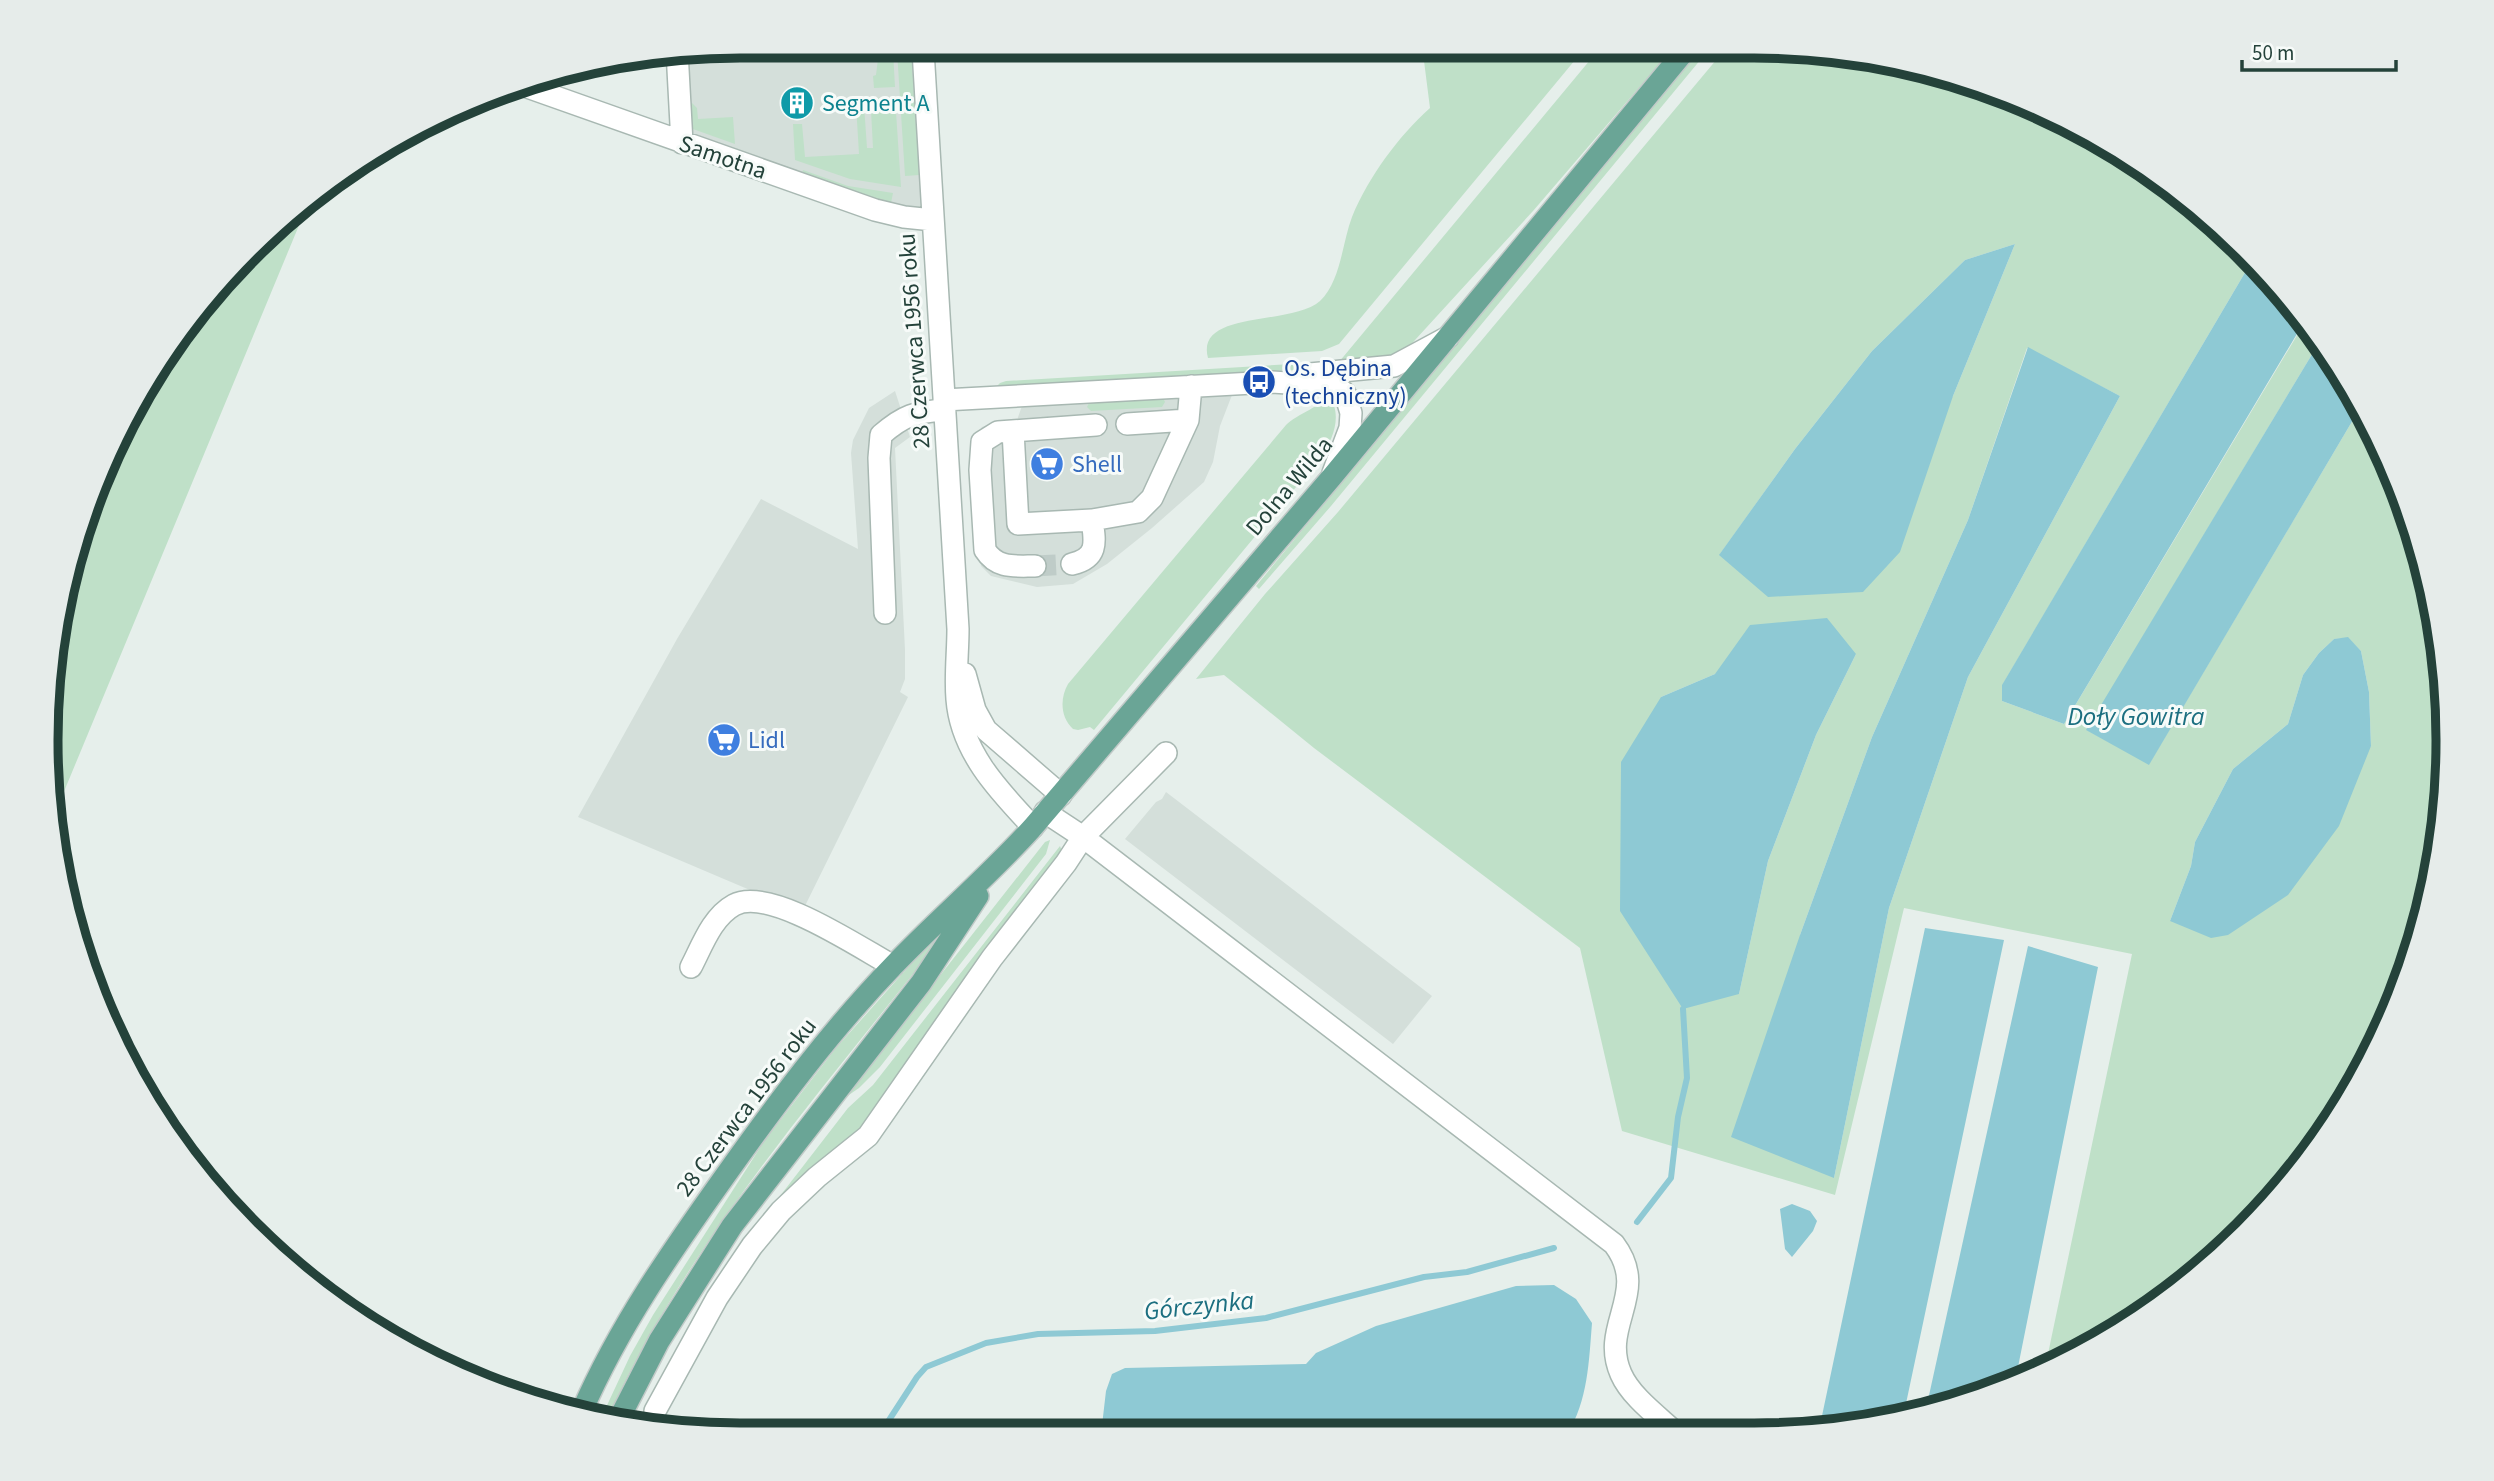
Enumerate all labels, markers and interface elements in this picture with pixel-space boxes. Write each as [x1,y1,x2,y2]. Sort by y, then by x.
scale bar [2242,28,2396,72]
text: 50 m [2252,38,2294,68]
building icon: Segment A [778,84,816,122]
place label: Segment A [822,86,929,121]
street label: Samotna [674,126,771,189]
street label: 28 Czerwca 1956 roku [890,232,939,450]
place label: Os. Dębina (techniczny) [1284,351,1407,414]
bus stop icon: Os. Dębina (techniczny) [1240,363,1278,401]
street label: Dolna Wilda [1237,429,1341,544]
supermarket icon: Shell [1028,445,1066,483]
place label: Shell [1072,447,1122,482]
water label: Doły Gowitra [2067,698,2205,735]
supermarket icon: Lidl [705,721,743,759]
place label: Lidl [748,723,785,758]
street label: 28 Czerwca 1956 roku [667,1011,825,1204]
water label: Górczynka [1142,1281,1256,1330]

